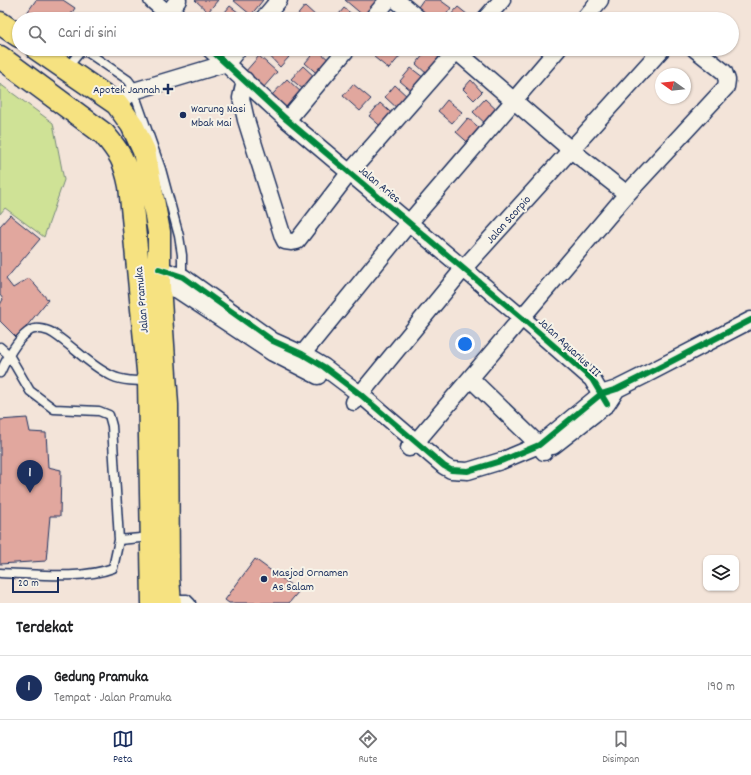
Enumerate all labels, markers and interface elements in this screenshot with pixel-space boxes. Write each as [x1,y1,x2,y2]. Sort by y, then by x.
search box [12,12,739,56]
icon: search [26,23,48,45]
text: Cari di sini [58,23,116,45]
north arrow [655,68,691,104]
place label: Apotek Jannah [93,82,160,99]
marker: Apotek Jannah [163,84,173,94]
place label: Warung Nasi Mbak Mai [191,101,246,132]
marker: Warung Nasi Mbak Mai [178,110,188,120]
street label: Jalan Aries [354,162,404,208]
street label: Jalan Scorpio [483,192,535,248]
street label: Jalan Pramuka [131,266,154,334]
street label: Jalan Aquarius III [534,315,604,382]
your location [455,334,475,354]
pin: 1 [17,460,43,493]
map controls [703,555,739,591]
button: layers [703,555,739,591]
place label: Masjod Ornamen As Salam [272,565,349,596]
marker: Masjod Ornamen As Salam [259,574,269,584]
scale bar [12,575,59,594]
text: 20 m [18,576,39,592]
text: Terdekat [16,617,73,641]
text: Gedung Pramuka [54,667,148,689]
text: 1 [28,678,30,697]
text: 190 m [707,678,735,697]
text: Tempat · Jalan Pramuka [54,689,171,708]
tab: Peta [112,728,134,768]
tab: Rute [357,728,379,768]
tab: Disimpan [602,728,639,768]

